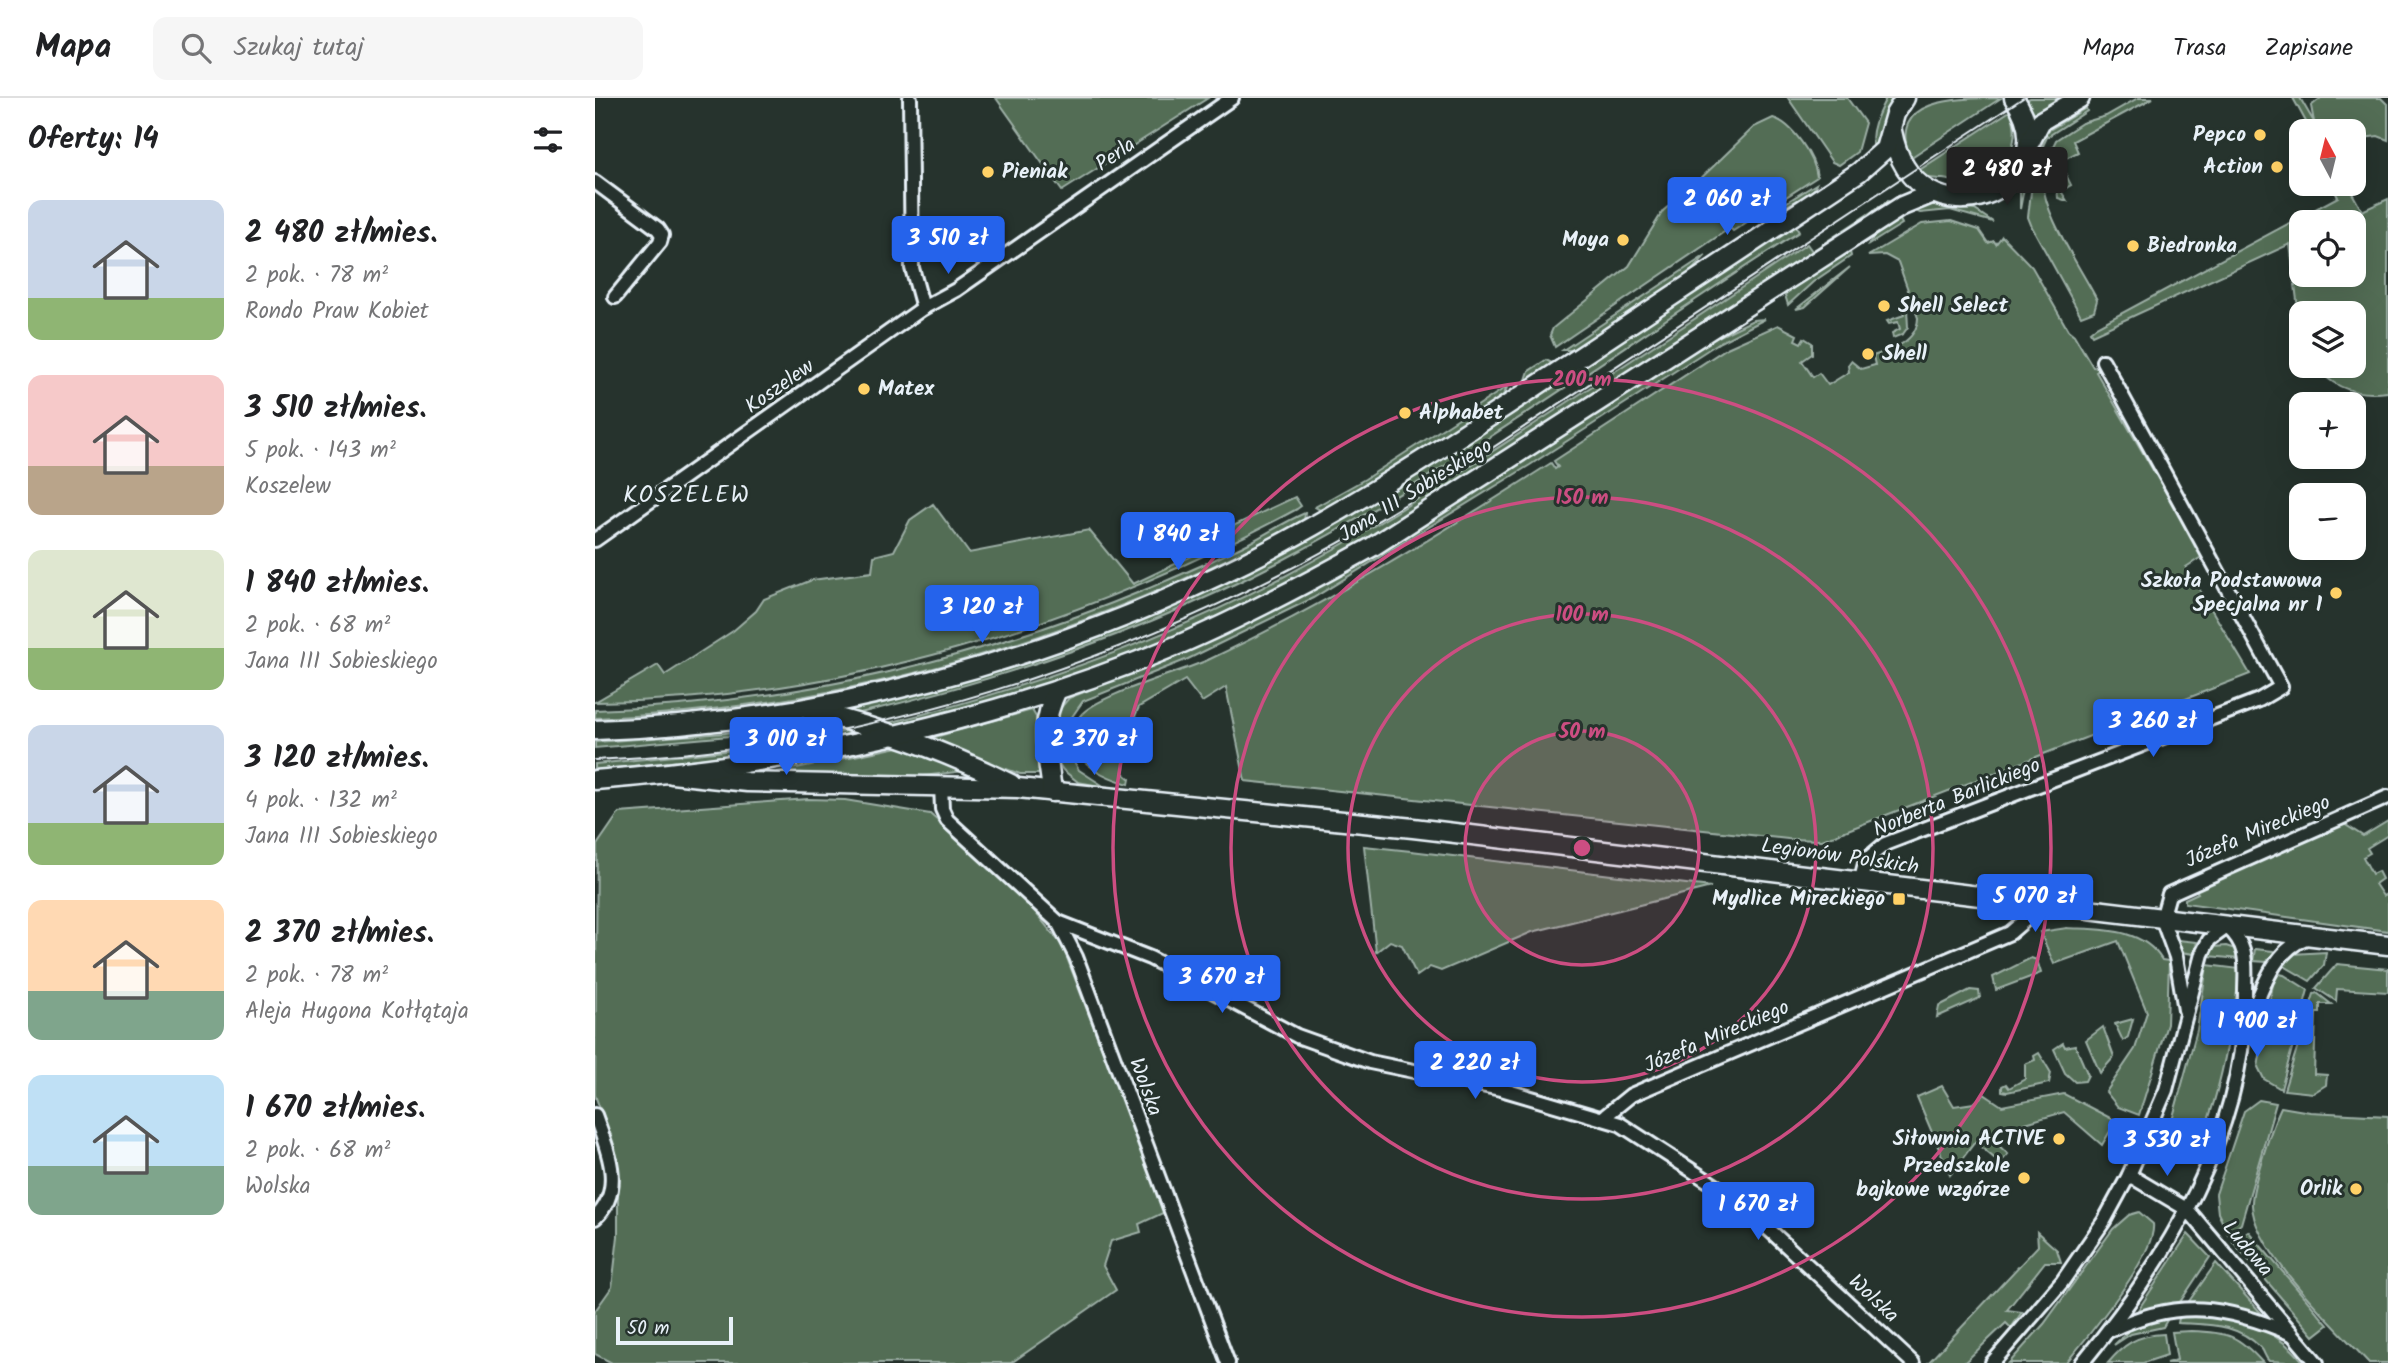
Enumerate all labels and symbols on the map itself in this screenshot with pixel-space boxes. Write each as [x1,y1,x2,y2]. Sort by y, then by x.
place label: Pepco [2193,119,2246,152]
north arrow [2289,119,2366,196]
marker: Pepco [2252,127,2268,143]
street label: Perla [1089,129,1143,181]
pin: 2 480 zł [1935,148,2079,207]
place label: Action [2203,151,2263,184]
place label: Pieniak [1002,156,1068,189]
marker: Action [2269,159,2285,175]
marker: Pieniak [980,164,996,180]
pin: 2 060 zł [1655,178,1799,237]
pin: 3 510 zł [876,216,1020,276]
place label: Moya [1562,224,1609,257]
place label: Biedronka [2147,230,2237,263]
marker: Moya [1615,232,1631,248]
marker: Biedronka [2125,238,2141,254]
place label: Shell Select [1898,290,2009,323]
marker: Shell Select [1876,298,1892,314]
place label: Shell [1882,338,1927,371]
marker: Shell [1860,346,1876,362]
street label: Koszelew [738,351,822,423]
text: 200 m [1552,364,1612,397]
place label: Matex [878,373,935,406]
marker: Matex [856,381,872,397]
place label: Alphabet [1419,397,1504,430]
marker: Alphabet [1397,405,1413,421]
street label: Jana III Sobieskiego [1333,430,1499,552]
district label: KOSZELEW [623,478,751,514]
text: 150 m [1555,482,1609,515]
pin: 1 840 zł [1106,512,1250,572]
place label: Szkoła Podstawowa Specjalna nr 1 [2141,565,2323,622]
marker: Szkoła Podstawowa Specjalna nr 1 [2328,585,2344,601]
pin: 3 120 zł [910,586,1054,645]
text: 100 m [1555,599,1609,632]
pin: 3 260 zł [2081,700,2225,759]
text: 50 m [1558,716,1605,749]
pin: 3 010 zł [714,718,858,777]
pin: 2 370 zł [1022,718,1166,777]
street label: Norberta Barlickiego [1868,749,2046,847]
street label: Józefa Mireckiego [2180,786,2336,878]
street label: Legionów Polskich [1759,830,1921,884]
centre of rings [1570,836,1594,860]
pin: 5 070 zł [1963,874,2107,934]
place label: Mydlice Mireckiego [1712,883,1885,916]
marker: Mydlice Mireckiego [1891,891,1907,907]
pin: 3 670 zł [1150,956,1294,1015]
street label: Józefa Mireckiego [1639,991,1795,1083]
pin: 1 900 zł [2185,1000,2329,1059]
pin: 2 220 zł [1403,1042,1547,1101]
street label: Wolska [1119,1053,1171,1121]
pin: 3 530 zł [2095,1118,2239,1178]
place label: Siłownia ACTIVE [1893,1123,2046,1156]
marker: Siłownia ACTIVE [2051,1131,2067,1147]
place label: Przedszkole bajkowe wzgórze [1856,1150,2010,1207]
marker: Przedszkole bajkowe wzgórze [2016,1170,2032,1186]
place label: Orlik [2300,1173,2343,1206]
marker: Orlik [2348,1181,2364,1197]
pin: 1 670 zł [1686,1182,1830,1242]
street label: Ludowa [2213,1213,2281,1285]
street label: Wolska [1840,1267,1906,1331]
scale bar [616,1314,733,1346]

